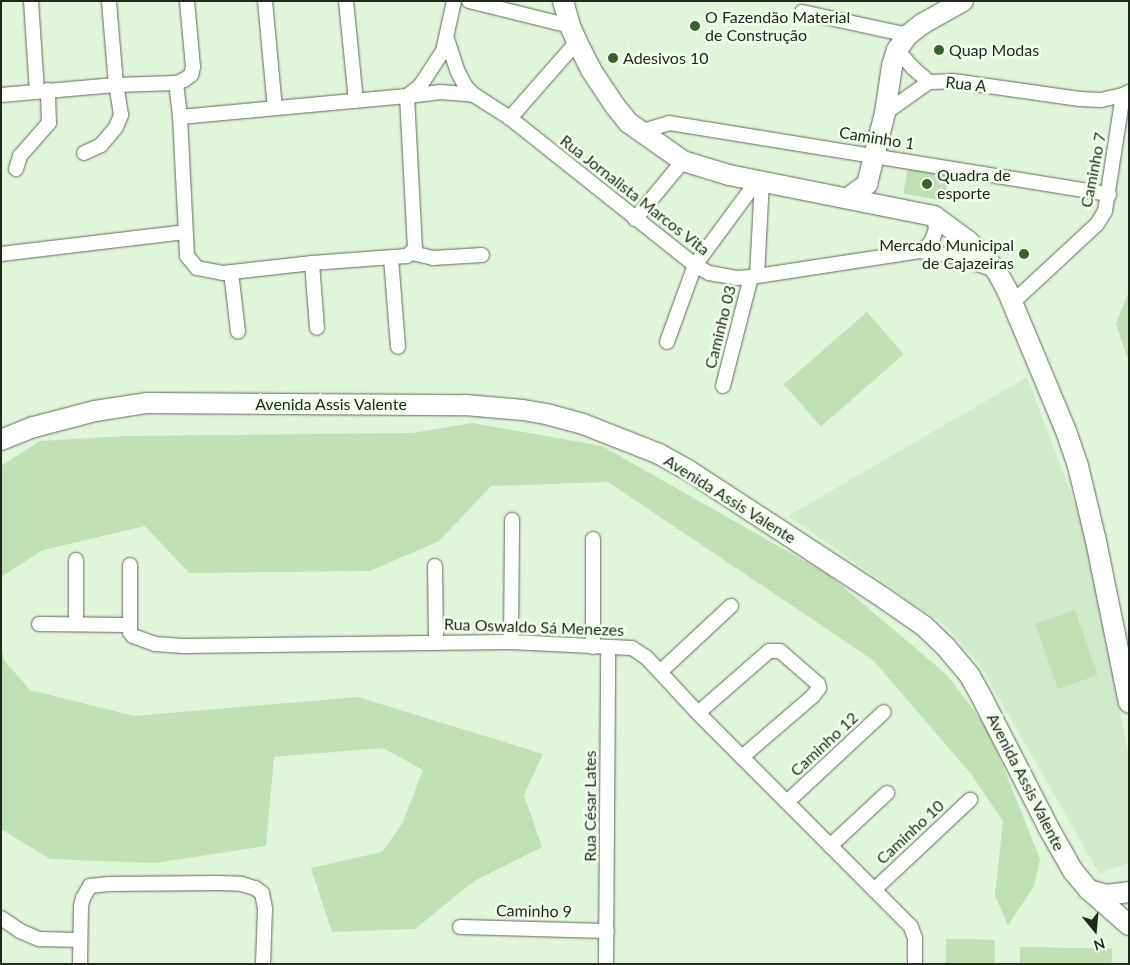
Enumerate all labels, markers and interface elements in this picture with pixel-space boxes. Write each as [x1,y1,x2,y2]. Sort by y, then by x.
place label: O Fazendão Material de Construção [705,7,850,45]
marker: O Fazendão Material de Construção [689,20,701,32]
place label: Quap Modas [949,40,1039,60]
marker: Quap Modas [933,44,945,56]
place label: Adesivos 10 [623,48,709,68]
marker: Adesivos 10 [607,52,619,64]
street label: Rua A [944,72,988,96]
street label: Caminho 1 [838,123,916,153]
street label: Rua Jornalista Marcos Vita [556,130,714,260]
street label: Caminho 7 [1076,131,1110,209]
place label: Quadra de esporte [937,165,1011,203]
marker: Quadra de esporte [921,178,933,190]
place label: Mercado Municipal de Cajazeiras [879,235,1014,273]
marker: Mercado Municipal de Cajazeiras [1018,248,1030,260]
street label: Caminho 03 [700,283,740,371]
street label: Avenida Assis Valente [255,394,407,414]
street label: Avenida Assis Valente [660,450,800,548]
street label: Rua Oswaldo Sá Menezes [444,614,624,640]
street label: Caminho 12 [786,708,862,780]
street label: Avenida Assis Valente [983,710,1069,854]
street label: Rua César Lates [580,750,600,862]
street label: Caminho 10 [872,796,948,868]
street label: Caminho 9 [496,901,572,921]
north arrow [1070,905,1120,955]
text: N [1092,935,1107,955]

